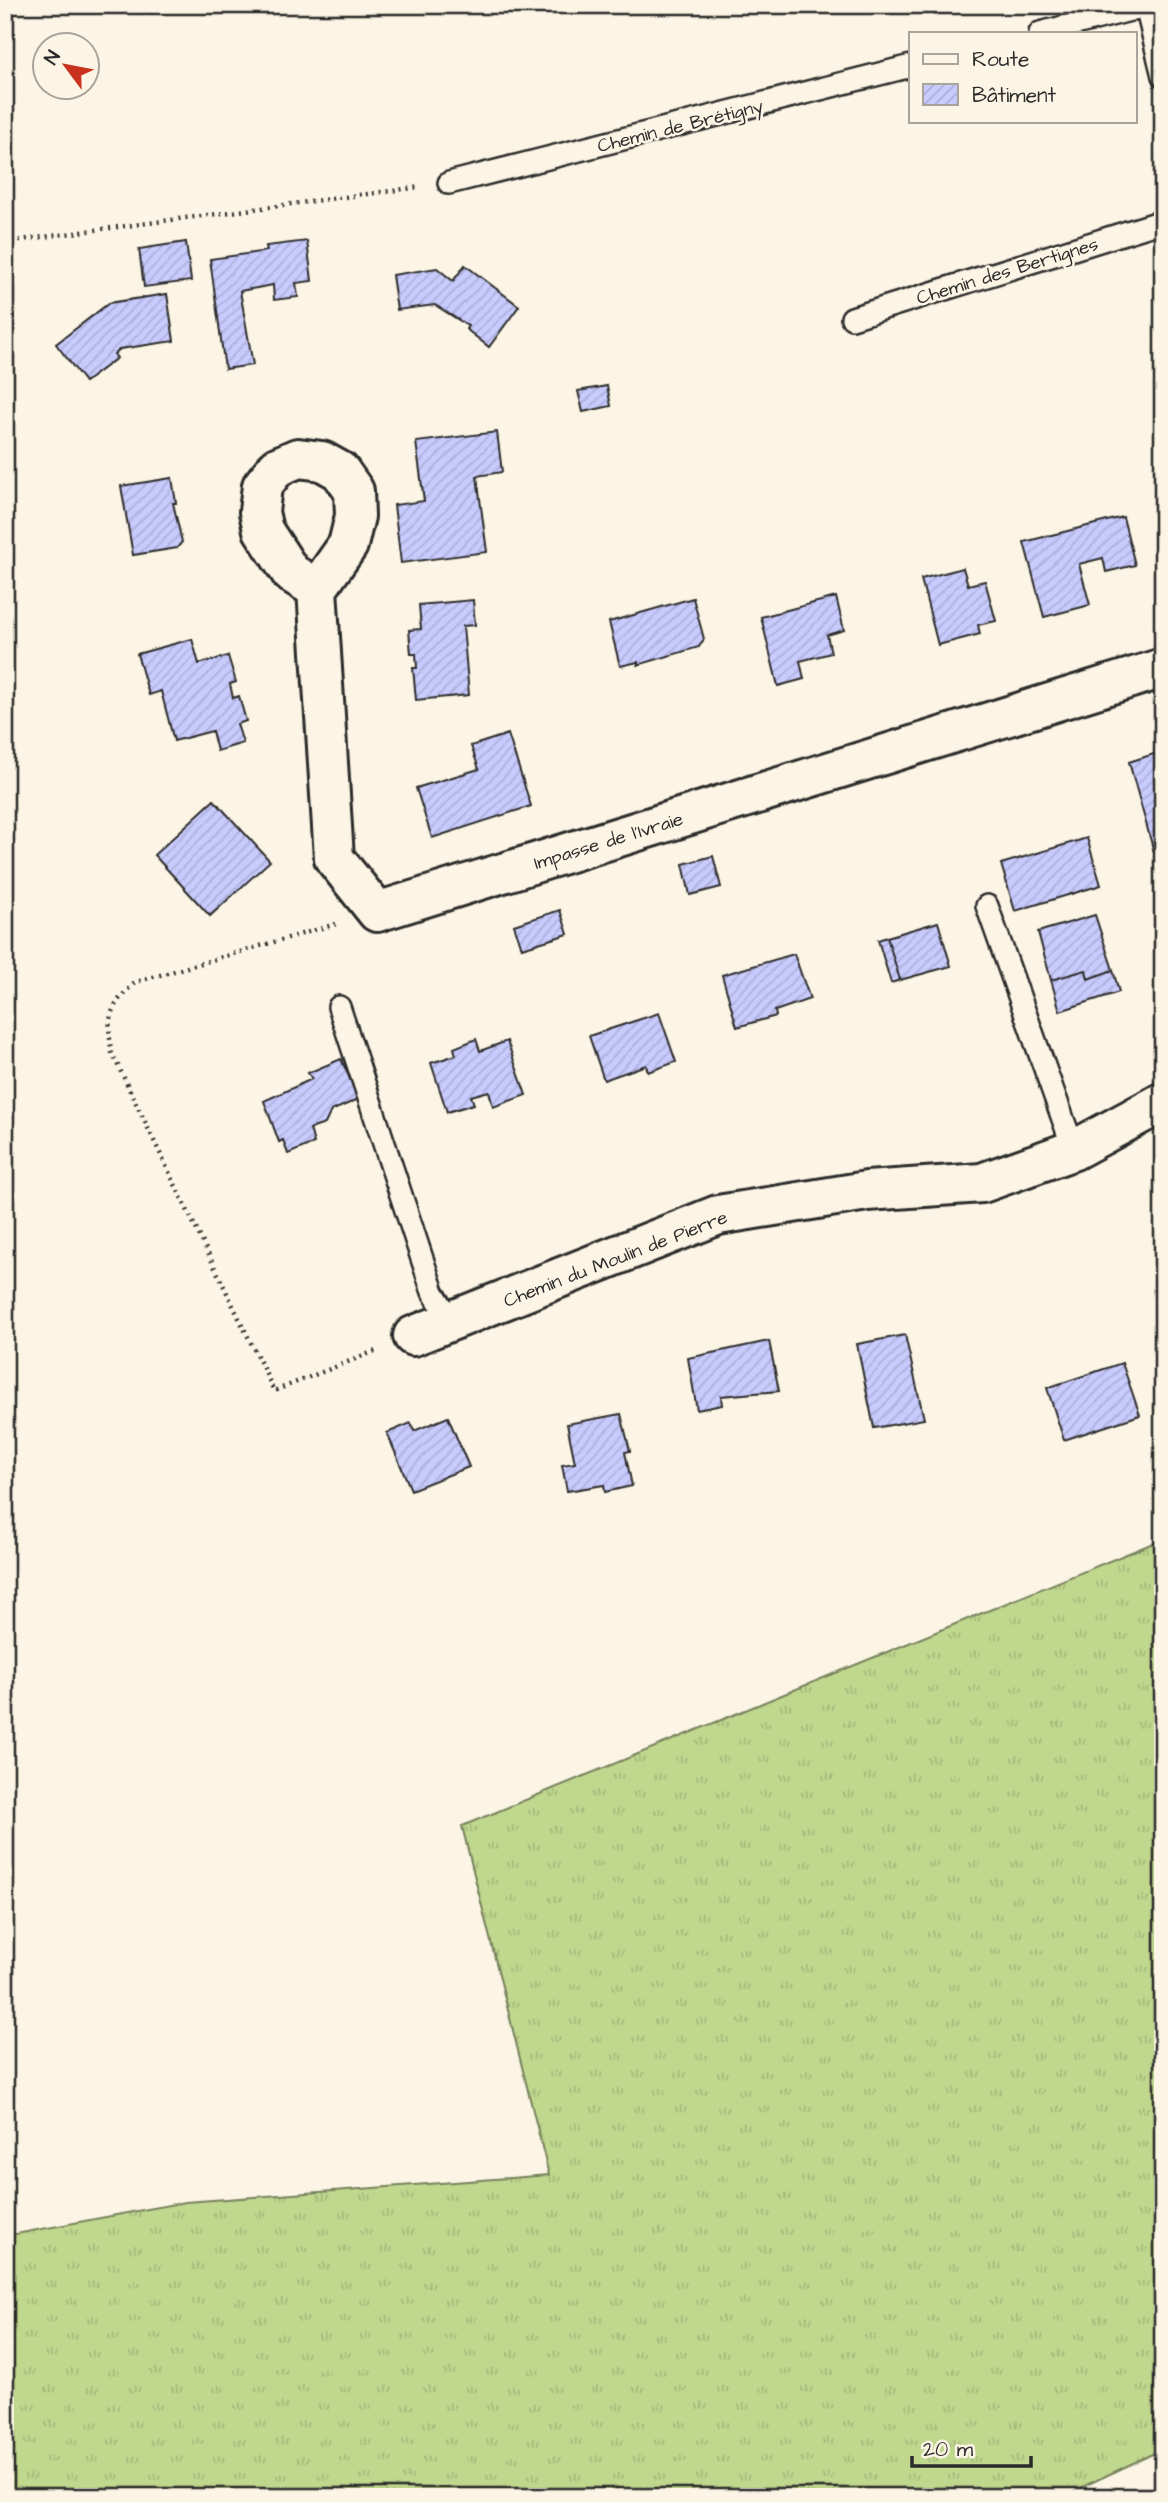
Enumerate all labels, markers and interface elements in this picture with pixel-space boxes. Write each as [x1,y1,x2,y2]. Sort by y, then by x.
north arrow [32,32,102,102]
legend [909,32,1136,122]
text: Route [972,45,1029,74]
text: N [38,46,68,70]
text: Bâtiment [972,81,1056,110]
street label: Chemin de Brétigny [595,93,767,161]
street label: Chemin des Bertignes [913,231,1102,313]
street label: Impasse de l'Ivraie [531,806,686,877]
street label: Chemin du Moulin de Pierre [500,1204,732,1315]
scale bar [912,2425,1032,2469]
text: 20 m [923,2435,974,2464]

